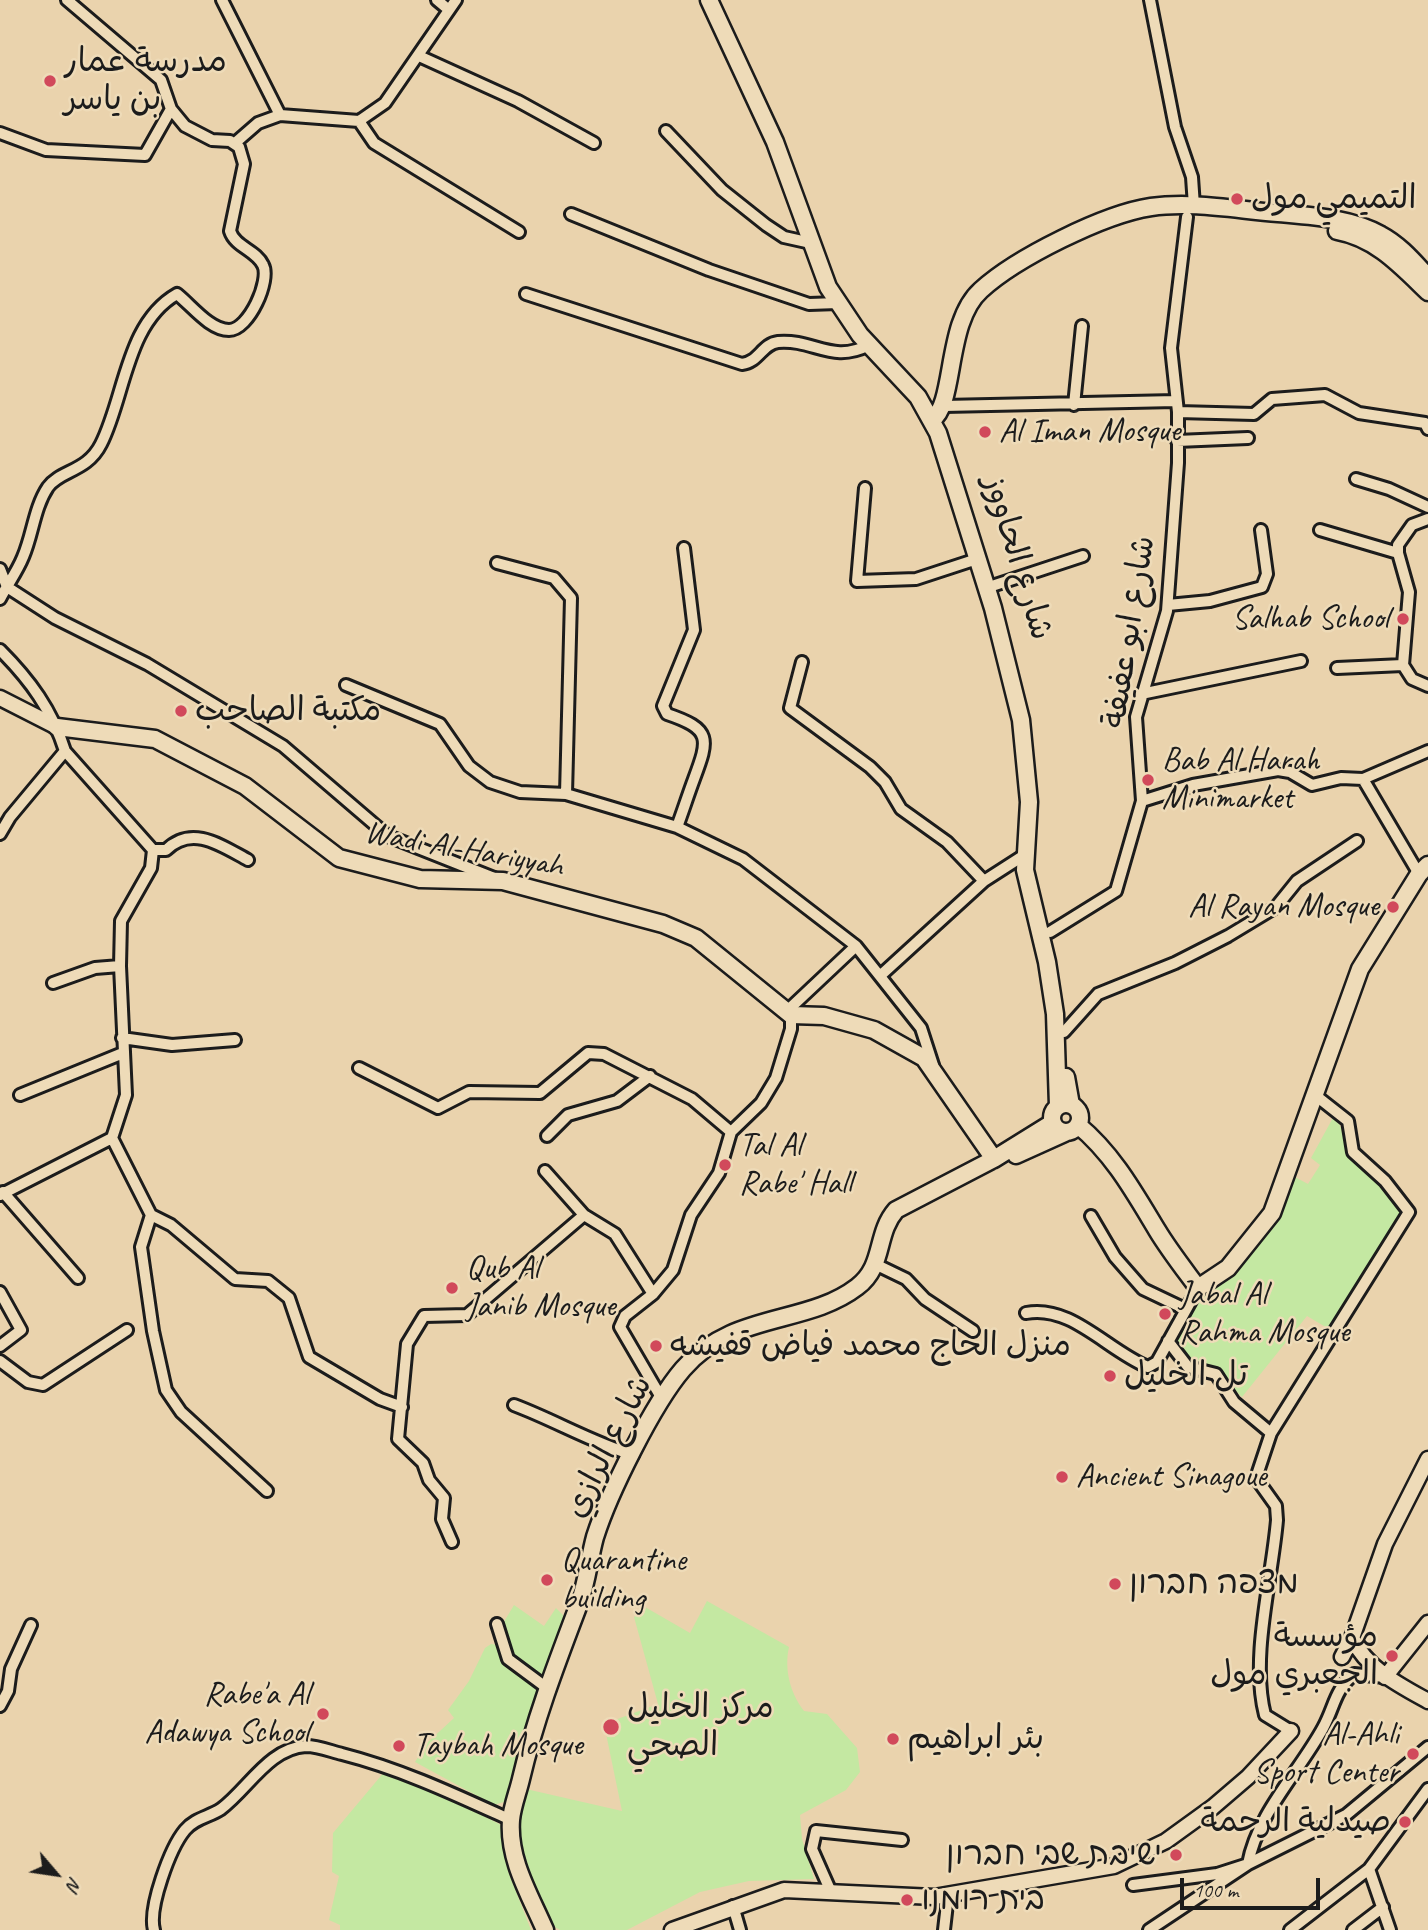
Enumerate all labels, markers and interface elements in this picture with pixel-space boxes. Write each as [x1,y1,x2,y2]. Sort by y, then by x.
place label: مدرسة عمار بن ياسر [64,42,227,120]
marker: مدرسة عمار بن ياسر [42,73,58,89]
place label: التميمي مول [1251,179,1417,219]
marker: التميمي مول [1229,191,1245,207]
place label: Al Iman Mosque [999,412,1180,452]
marker: Al Iman Mosque [977,424,993,440]
street label: شارع الحاووز [973,471,1061,645]
street label: شارع ابو عفيفة [1095,533,1165,731]
place label: Salhab School [1232,599,1389,639]
marker: Salhab School [1395,611,1411,627]
place label: مكتبة الصاحب [195,691,381,731]
marker: مكتبة الصاحب [173,703,189,719]
place label: Bab Al Harah Minimarket [1162,741,1319,819]
marker: Bab Al Harah Minimarket [1140,772,1156,788]
street label: Wadi Al-Hariyyah [362,813,566,887]
place label: Al Rayan Mosque [1188,887,1379,927]
marker: Al Rayan Mosque [1385,899,1401,915]
place label: Tal Al Rabe' Hall [739,1126,852,1204]
marker: Tal Al Rabe' Hall [717,1157,733,1173]
place label: Qub Al Janib Mosque [466,1249,616,1327]
place label: Jabal Al Rahma Mosque [1179,1275,1350,1353]
marker: Qub Al Janib Mosque [444,1280,460,1296]
marker: Jabal Al Rahma Mosque [1157,1306,1173,1322]
place label: منزل الحاج محمد فياض قفيشه [670,1326,1071,1366]
marker: منزل الحاج محمد فياض قفيشه [648,1338,664,1354]
place label: تل الخليل [1124,1356,1248,1396]
marker: تل الخليل [1102,1368,1118,1384]
street label: شارع الرازي [556,1369,662,1525]
place label: Ancient Sinagoue [1076,1457,1267,1497]
marker: Ancient Sinagoue [1054,1469,1070,1485]
place label: Quarantine building [561,1541,686,1619]
place label: מצפה חברון [1129,1564,1299,1604]
marker: Quarantine building [539,1572,555,1588]
marker: מצפה חברון [1107,1576,1123,1592]
place label: مؤسسة الجعبري مول [1210,1617,1378,1695]
marker: مؤسسة الجعبري مول [1384,1648,1400,1664]
place label: Rabe'a Al Adawya School [145,1675,309,1753]
place label: مركز الخليل الصحي [627,1688,774,1766]
marker: Rabe'a Al Adawya School [315,1706,331,1722]
place label: Al-Ahli Sport Center [1253,1715,1399,1793]
marker: مركز الخليل الصحي [601,1717,621,1737]
place label: بئر ابراهيم [907,1719,1044,1759]
place label: Taybah Mosque [413,1726,583,1766]
marker: بئر ابراهيم [885,1731,901,1747]
marker: Taybah Mosque [391,1738,407,1754]
marker: Al-Ahli Sport Center [1405,1746,1421,1762]
place label: صيدلية الرحمة [1201,1802,1391,1842]
marker: صيدلية الرحمة [1397,1814,1413,1830]
place label: ישיבת שבי חברון [946,1835,1162,1875]
north arrow [21,1839,91,1909]
marker: ישיבת שבי חברון [1168,1847,1184,1863]
scale bar [1183,1864,1323,1908]
text: N [61,1873,88,1895]
text: 100 m [1193,1877,1238,1903]
place label: בית רומנו [921,1880,1045,1920]
marker: בית רומנו [899,1892,915,1908]

